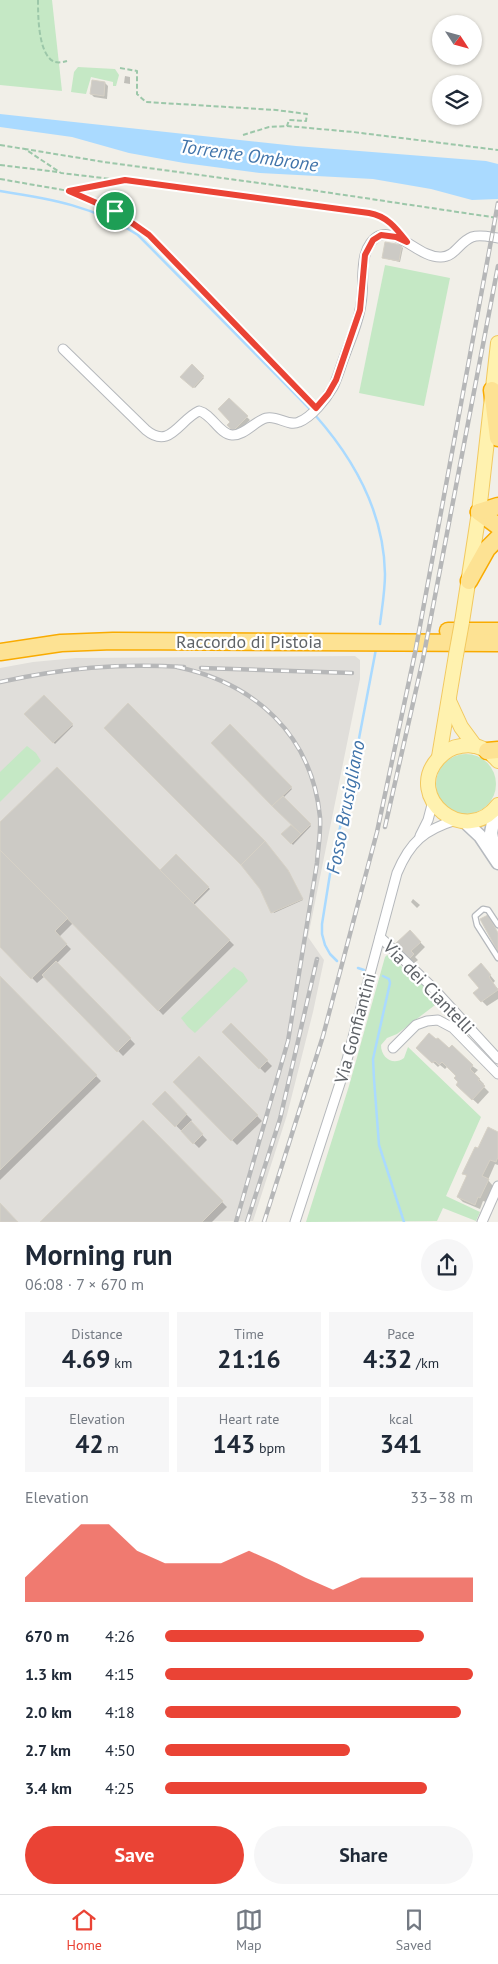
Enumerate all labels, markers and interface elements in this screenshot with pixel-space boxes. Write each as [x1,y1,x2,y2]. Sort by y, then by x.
north arrow [432,15,482,65]
map controls [432,15,482,125]
button: layers [432,75,482,125]
water label: Torrente Ombrone [178,133,320,177]
pin [94,190,136,232]
icon: arrive [101,197,129,225]
street label: Raccordo di Pistoia [176,630,322,653]
water label: Fosso Brusigliano [320,738,370,876]
street label: Via dei Ciantelli [378,935,479,1039]
street label: Via Gonfiantini [329,970,381,1087]
text: Morning run [25,1236,173,1273]
button: share [421,1239,473,1291]
text: 06:08 · 7 × 670 m [25,1274,144,1294]
text: Distance [71,1325,123,1343]
text: Time [234,1325,264,1343]
text: Pace [387,1325,415,1343]
text: 4.69 [62,1343,110,1375]
text: 21:16 [217,1343,281,1375]
text: 4:32 [363,1343,412,1375]
text: km [110,1354,132,1372]
text: /km [412,1354,439,1372]
text: Elevation [69,1410,125,1428]
text: Heart rate [219,1410,279,1428]
text: kcal [389,1410,413,1428]
text: 42 [75,1428,104,1460]
text: 143 [213,1428,255,1460]
text: 341 [380,1428,422,1460]
text: m [104,1439,119,1457]
text: bpm [255,1439,285,1457]
text: Elevation [25,1487,89,1507]
text: 33–38 m [410,1487,473,1507]
text: 670 m [25,1626,69,1646]
text: 4:26 [105,1626,135,1646]
text: 1.3 km [25,1664,72,1684]
text: 4:15 [105,1664,135,1684]
text: 2.0 km [25,1702,72,1722]
text: 4:18 [105,1702,135,1722]
text: 2.7 km [25,1740,71,1760]
text: 4:50 [105,1740,135,1760]
text: 3.4 km [25,1778,72,1798]
text: 4:25 [105,1778,135,1798]
button: Save [25,1826,244,1884]
button: Share [254,1826,473,1884]
tab: Home [66,1906,102,1954]
tab: Map [235,1906,263,1954]
tab: Saved [396,1906,431,1954]

